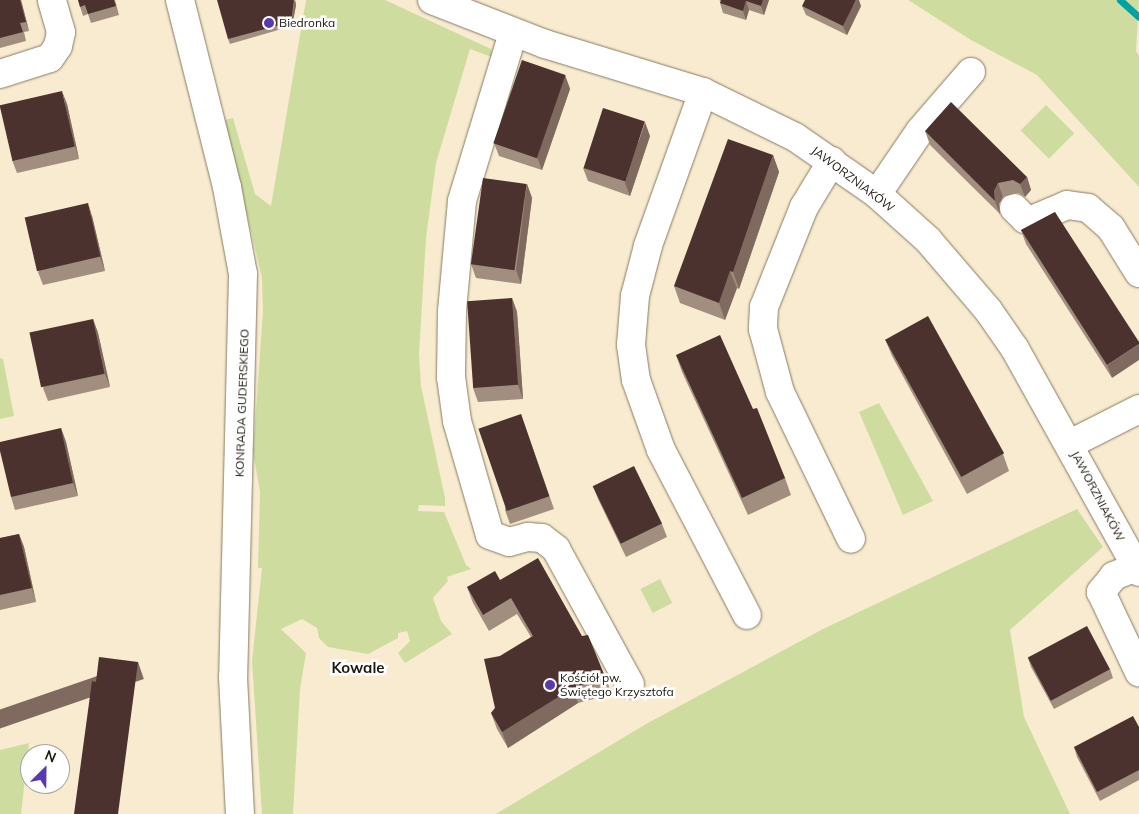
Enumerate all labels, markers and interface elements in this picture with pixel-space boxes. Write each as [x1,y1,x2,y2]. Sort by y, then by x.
place label: Biedronka [279,16,335,30]
marker: Biedronka [263,17,275,29]
street label: JAWORZNIAKÓW [809,143,897,215]
street label: KONRADA GUDERSKIEGO [232,329,252,477]
street label: JAWORZNIAKÓW [1068,448,1128,544]
district label: Kowale [331,659,385,677]
place label: Kościół pw. Świętego Krzysztofa [560,671,674,699]
marker: Kościół pw. Świętego Krzysztofa [544,679,556,691]
north arrow [20,744,70,794]
text: N [42,746,59,766]

